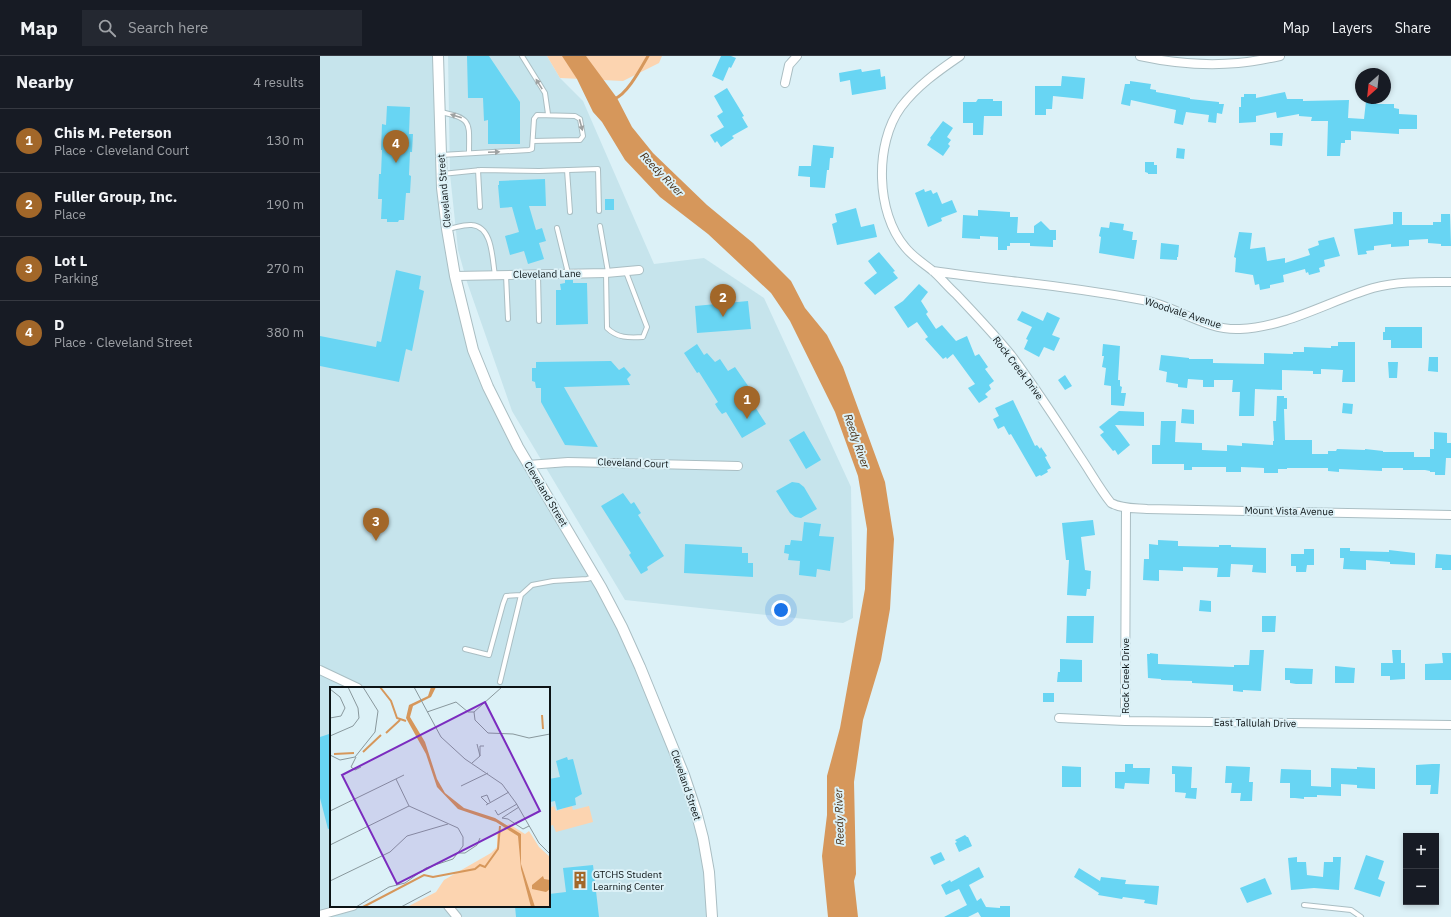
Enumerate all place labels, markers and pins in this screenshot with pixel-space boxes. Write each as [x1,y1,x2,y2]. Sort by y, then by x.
pin: 4 [383,130,409,163]
pin: 2 [710,284,736,317]
pin: 1 [734,386,760,419]
pin: 3 [363,508,389,541]
place label: GTCHS Student Learning Center [593,868,664,893]
building icon: GTCHS Student Learning Center [570,870,590,890]

